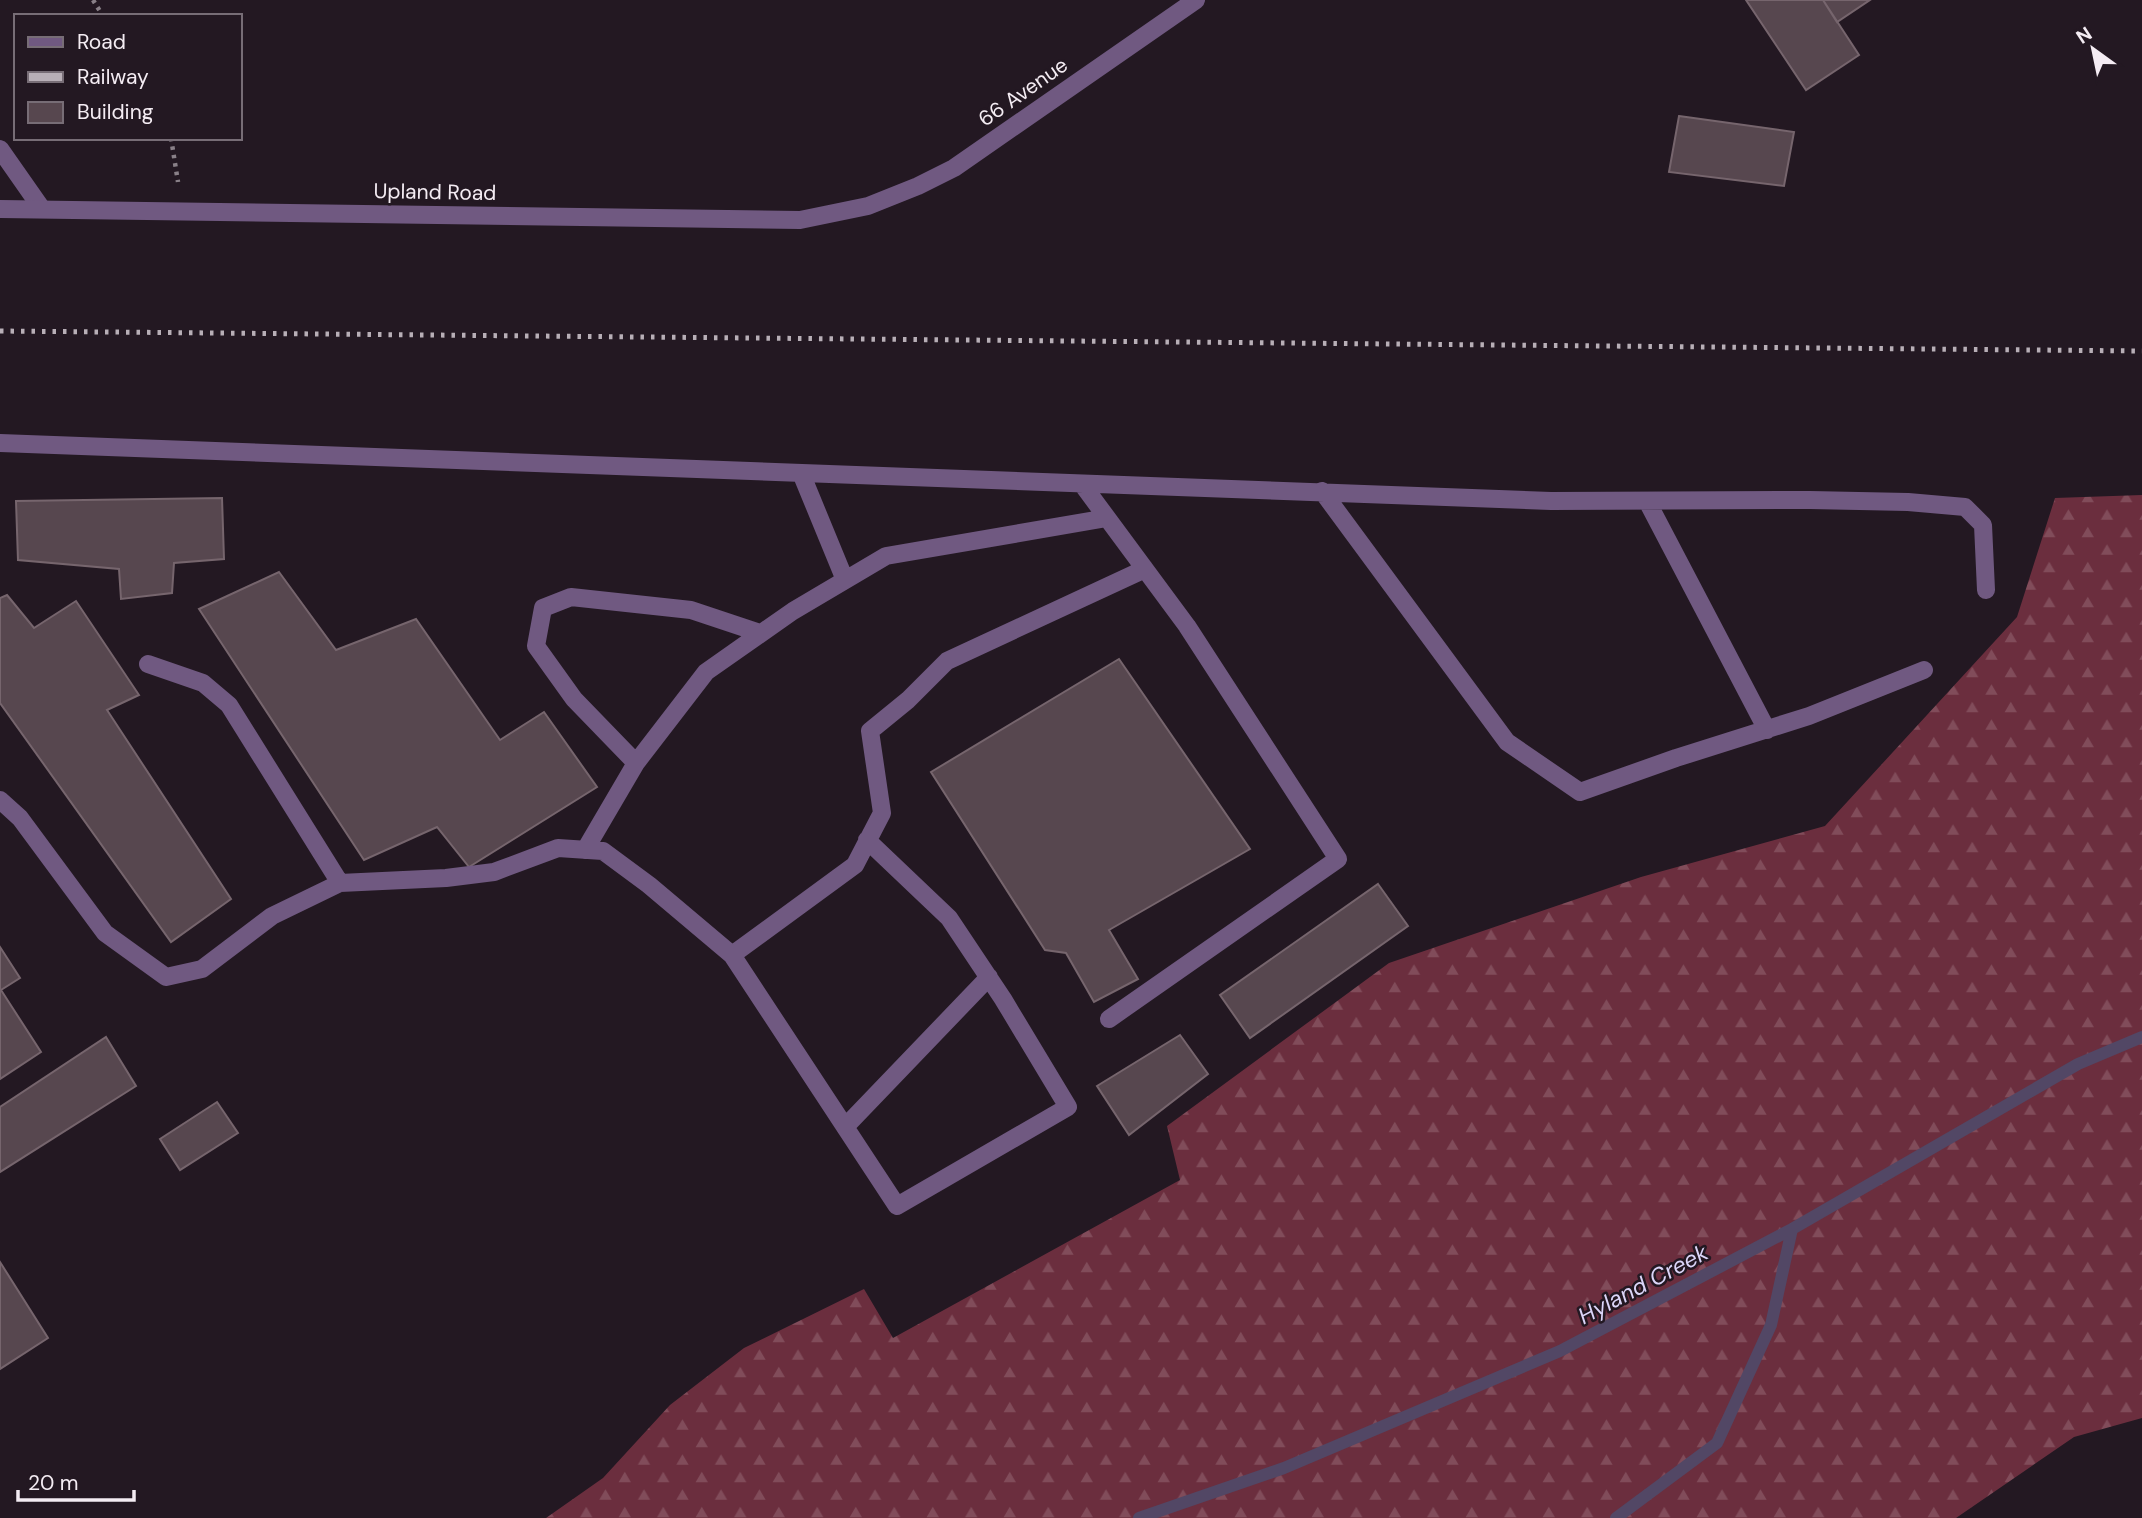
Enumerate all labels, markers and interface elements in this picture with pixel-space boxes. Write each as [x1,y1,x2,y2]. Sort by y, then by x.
legend [14,14,242,140]
north arrow [2058,14,2128,84]
text: N [2071,21,2097,49]
text: Road [77,28,126,56]
street label: 66 Avenue [973,51,1073,133]
text: Railway [77,63,149,91]
text: Building [77,98,154,126]
street label: Upland Road [373,177,497,207]
water label: Hyland Creek [1573,1237,1713,1331]
scale bar [18,1458,133,1502]
text: 20 m [28,1469,79,1497]

